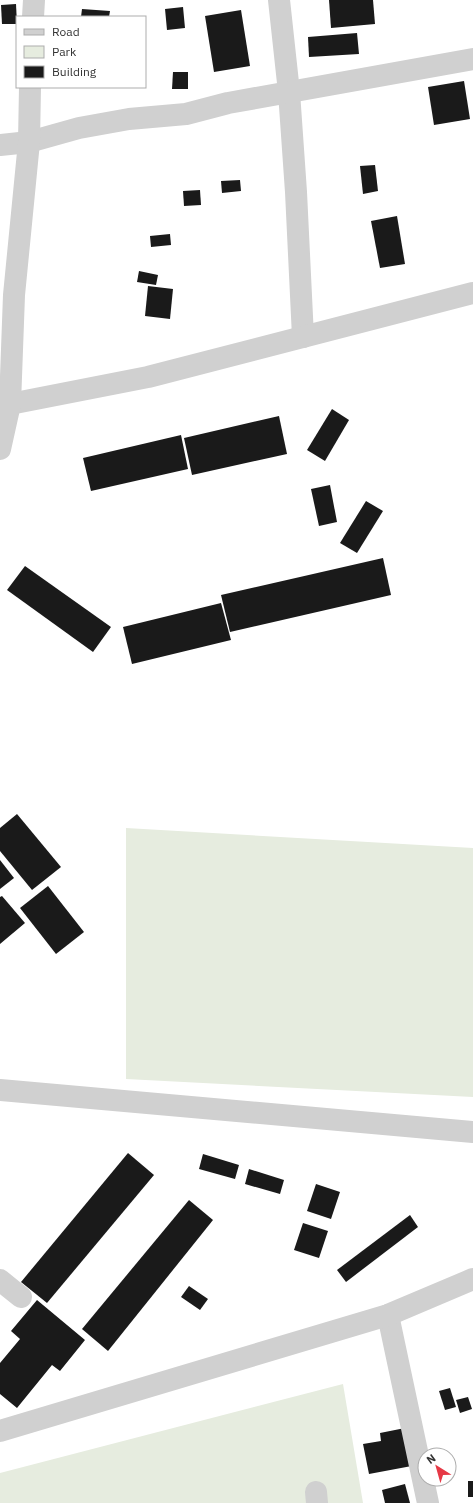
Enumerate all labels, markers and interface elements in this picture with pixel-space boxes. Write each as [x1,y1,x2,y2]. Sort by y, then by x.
legend [16,16,146,88]
text: Road [52,24,80,39]
text: Park [52,44,77,59]
text: Building [52,64,97,79]
north arrow [417,1447,457,1487]
text: N [424,1451,438,1467]

